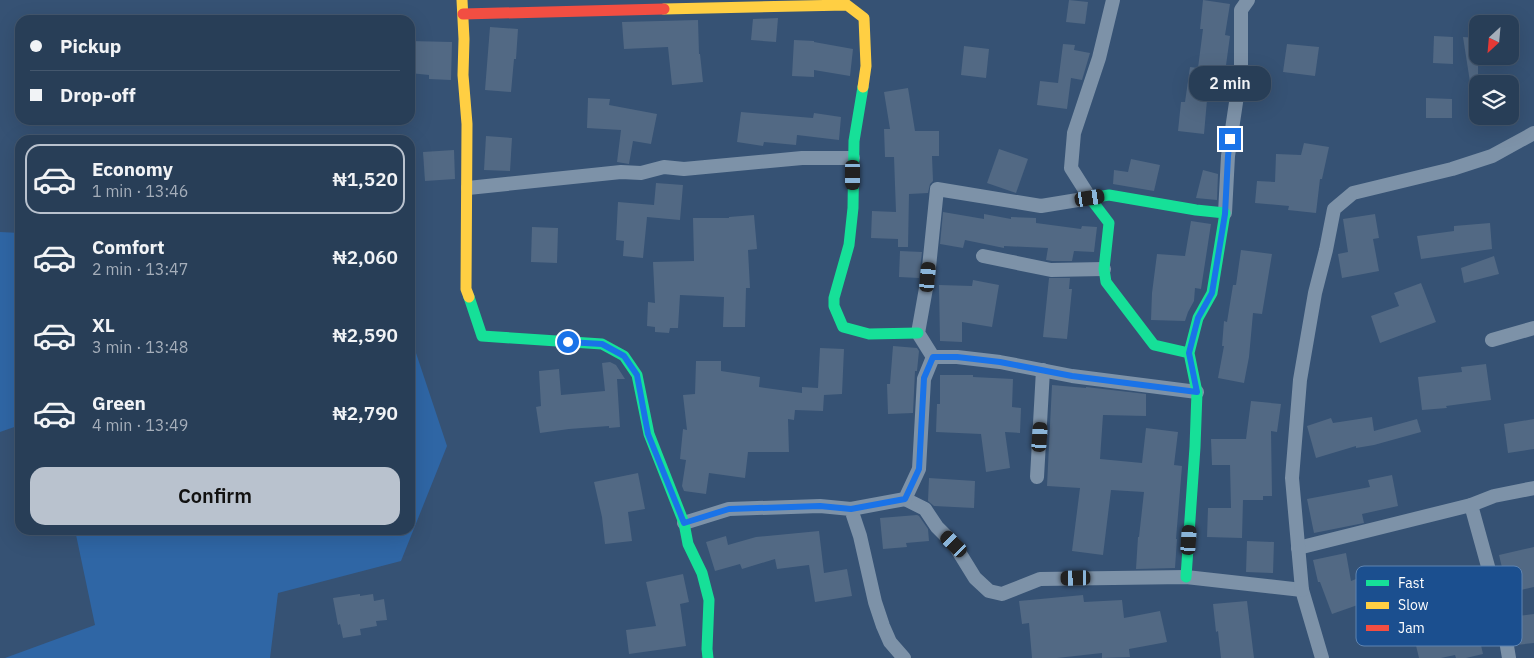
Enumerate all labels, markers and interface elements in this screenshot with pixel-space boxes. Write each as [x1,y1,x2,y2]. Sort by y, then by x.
north arrow [1469,15,1519,65]
map controls [1469,15,1519,125]
text: Pickup [60,34,121,58]
callout: 2 min [1189,66,1271,102]
text: 2 min [1209,73,1251,93]
button: layers [1469,75,1519,125]
text: Drop-off [60,83,136,107]
route end [1219,128,1241,150]
icon: car [32,157,77,202]
text: Economy [92,157,173,181]
car [845,160,860,190]
text: ₦1,520 [332,167,398,191]
text: 1 min · 13:46 [92,181,188,201]
car [1074,188,1105,208]
icon: car [32,235,77,280]
text: Comfort [92,235,165,259]
text: ₦2,060 [332,245,398,269]
text: 2 min · 13:47 [92,259,188,279]
car [919,261,936,293]
icon: car [32,313,77,358]
text: XL [92,313,115,337]
text: ₦2,590 [332,323,398,347]
route start [557,331,579,353]
text: 3 min · 13:48 [92,337,188,357]
icon: car [32,391,77,436]
text: Green [92,391,146,415]
text: ₦2,790 [332,401,398,425]
text: 4 min · 13:49 [92,415,188,435]
car [1031,422,1048,452]
button: Confirm [30,467,400,525]
car [1180,525,1197,555]
car [938,528,969,560]
legend [1356,566,1522,646]
car [1060,570,1091,586]
text: Fast [1398,574,1424,592]
text: Slow [1398,596,1429,614]
text: Jam [1398,619,1425,637]

